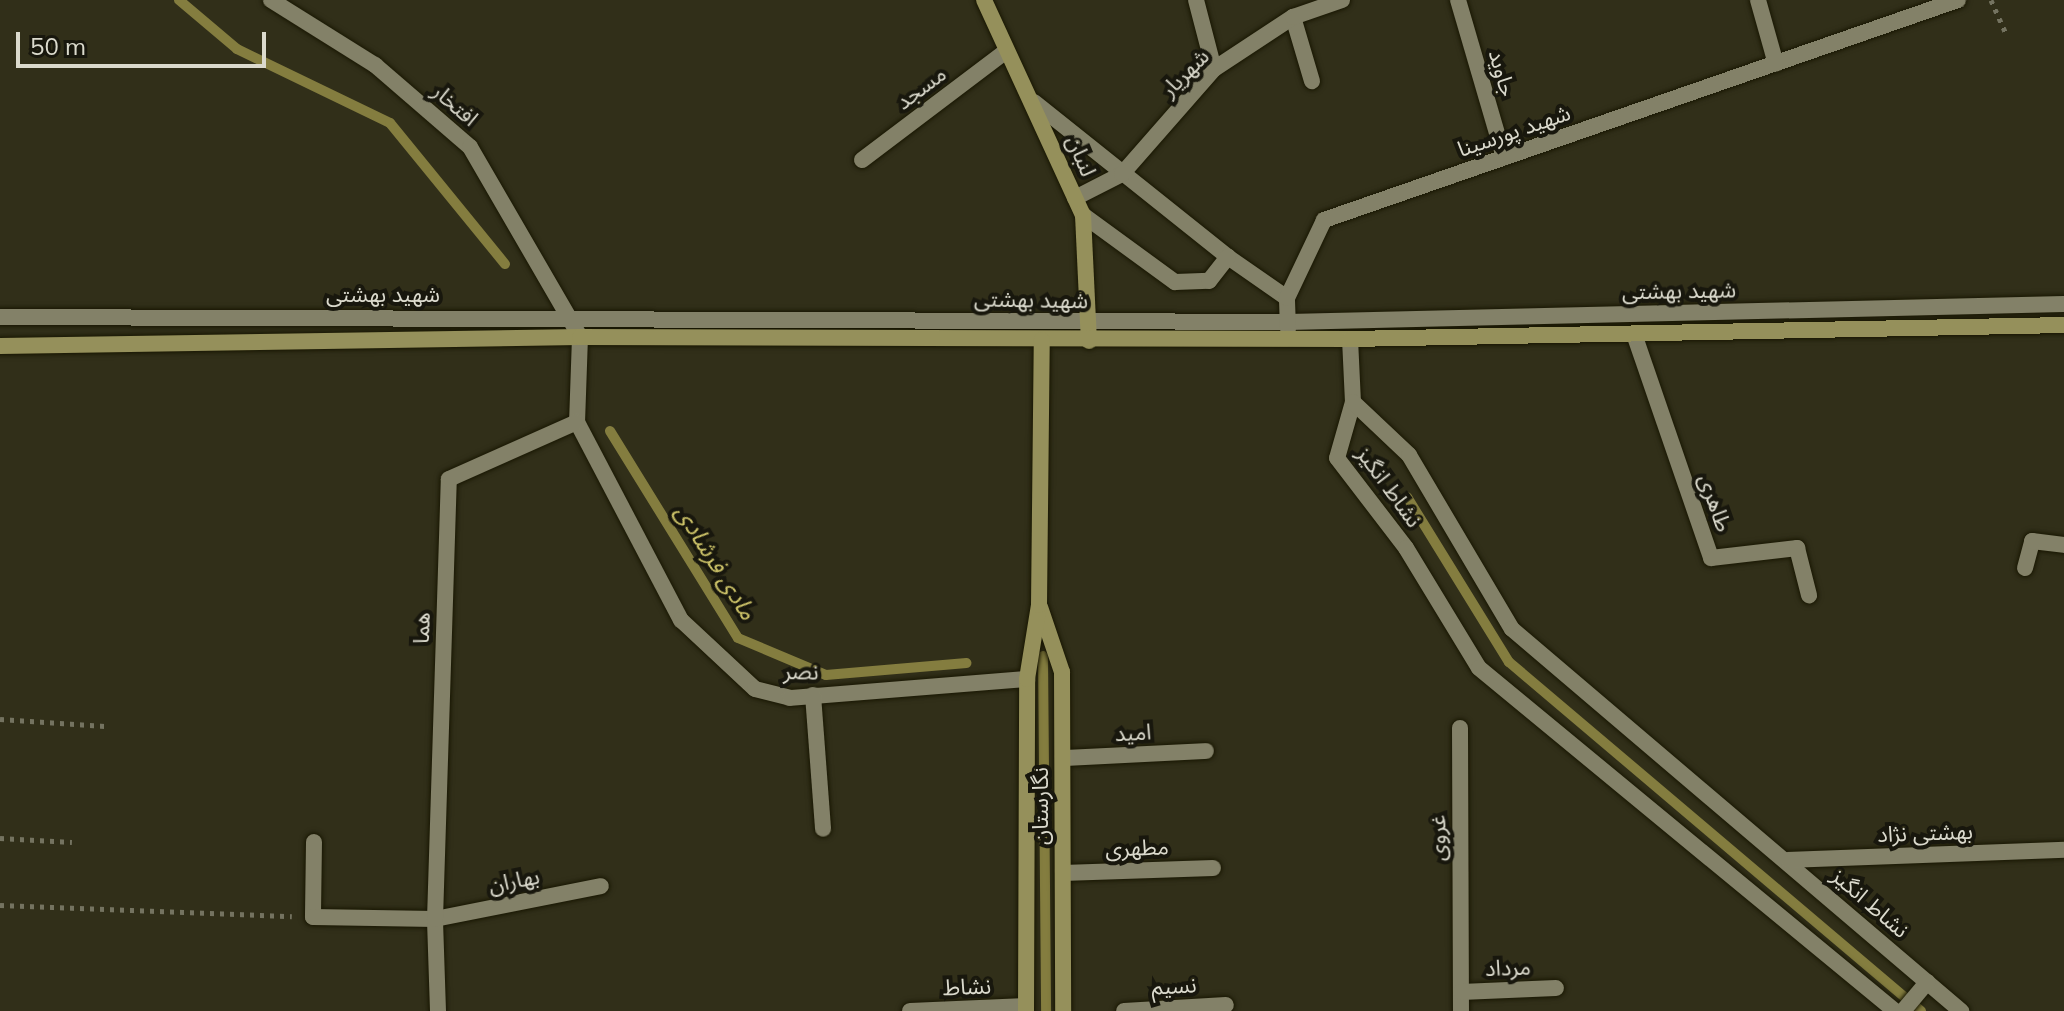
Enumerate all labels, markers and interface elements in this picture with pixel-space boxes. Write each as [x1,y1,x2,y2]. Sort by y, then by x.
scale bar [20,16,270,66]
text: 50 m [30,31,86,61]
street label: شهریار [1155,43,1215,103]
street label: جاوید [1483,47,1521,99]
street label: مسجد [891,61,951,115]
street label: افتخار [427,78,483,132]
street label: شهید پورسینا [1454,99,1574,163]
street label: لنبان [1061,131,1101,181]
street label: شهید بهشتی [1622,277,1736,305]
street label: شهید بهشتی [326,282,440,308]
street label: شهید بهشتی [974,286,1088,314]
street label: نشاط انگیز [1351,441,1427,533]
street label: طاهری [1693,471,1737,535]
water label: مادی فرشادی [669,499,763,625]
street label: هما [408,612,436,644]
street label: نصر [783,658,819,686]
street label: امید [1114,719,1152,747]
street label: نگارستان [1028,767,1054,845]
street label: غروی [1425,815,1451,861]
street label: بهشتی نژاد [1877,818,1973,848]
street label: مطهری [1105,834,1169,862]
street label: نشاط انگیز [1826,862,1914,944]
street label: بهاران [486,863,542,899]
street label: مرداد [1485,954,1531,982]
street label: نسیم [1151,972,1197,1000]
street label: نشاط [942,973,992,1001]

